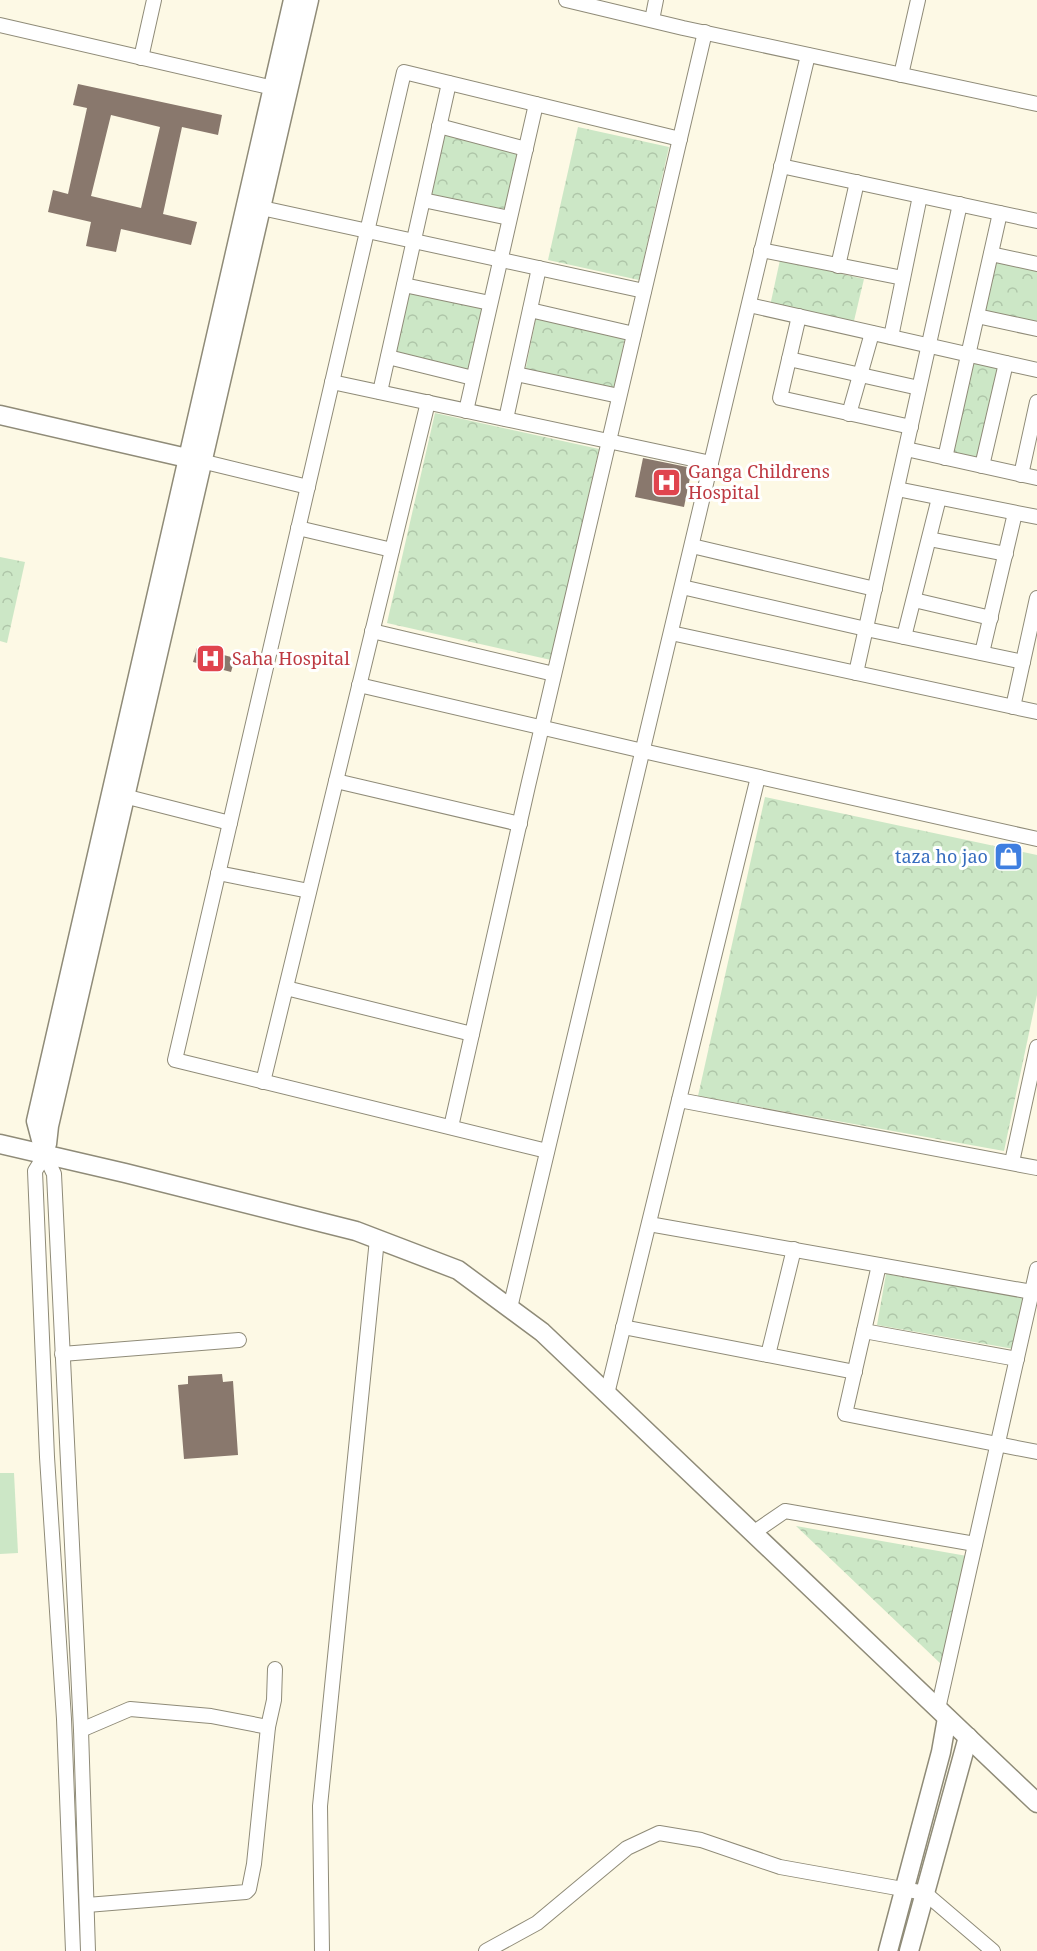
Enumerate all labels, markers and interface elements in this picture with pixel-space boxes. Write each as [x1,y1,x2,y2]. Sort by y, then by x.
place label: Ganga Childrens Hospital [688,459,830,504]
hospital icon: Ganga Childrens Hospital [651,466,683,498]
hospital icon: Saha Hospital [195,643,227,675]
place label: Saha Hospital [232,646,350,670]
shop icon: taza ho jao [993,841,1025,873]
place label: taza ho jao [895,844,988,868]

